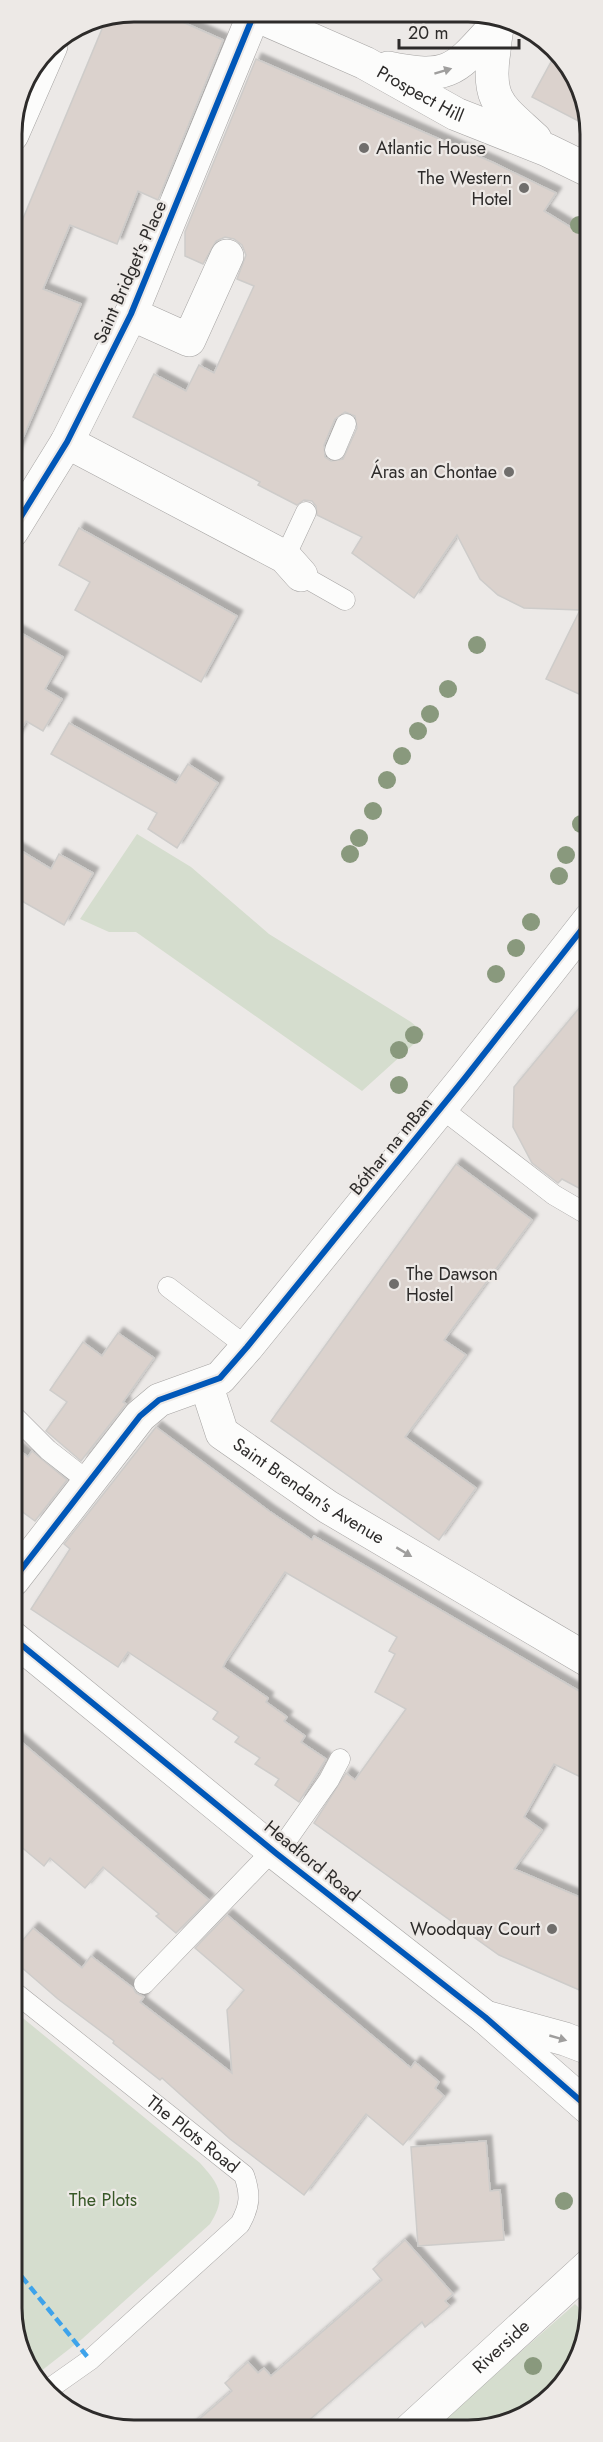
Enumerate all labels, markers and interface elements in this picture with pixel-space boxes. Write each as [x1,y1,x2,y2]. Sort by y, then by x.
scale bar [399,12,519,50]
text: 20 m [408,20,448,46]
street label: Prospect Hill [372,59,468,129]
one-way arrow [434,66,452,75]
place label: Atlantic House [376,135,486,161]
marker: Atlantic House [357,141,371,155]
place label: The Western Hotel [417,165,512,212]
marker: The Western Hotel [517,181,531,195]
street label: Saint Bridget's Place [87,196,173,348]
place label: Áras an Chontae [371,459,497,485]
marker: Áras an Chontae [502,465,516,479]
street label: Bóthar na mBan [343,1091,439,1201]
place label: The Dawson Hostel [406,1261,498,1308]
marker: The Dawson Hostel [387,1277,401,1291]
street label: Saint Brendan's Avenue [228,1431,390,1551]
one-way arrow [396,1546,412,1557]
street label: Headford Road [258,1814,366,1908]
place label: Woodquay Court [410,1916,541,1942]
marker: Woodquay Court [545,1922,559,1936]
one-way arrow [549,2034,567,2043]
street label: The Plots Road [141,2089,245,2179]
park label: The Plots [69,2187,137,2213]
street label: Riverside [467,2314,535,2380]

